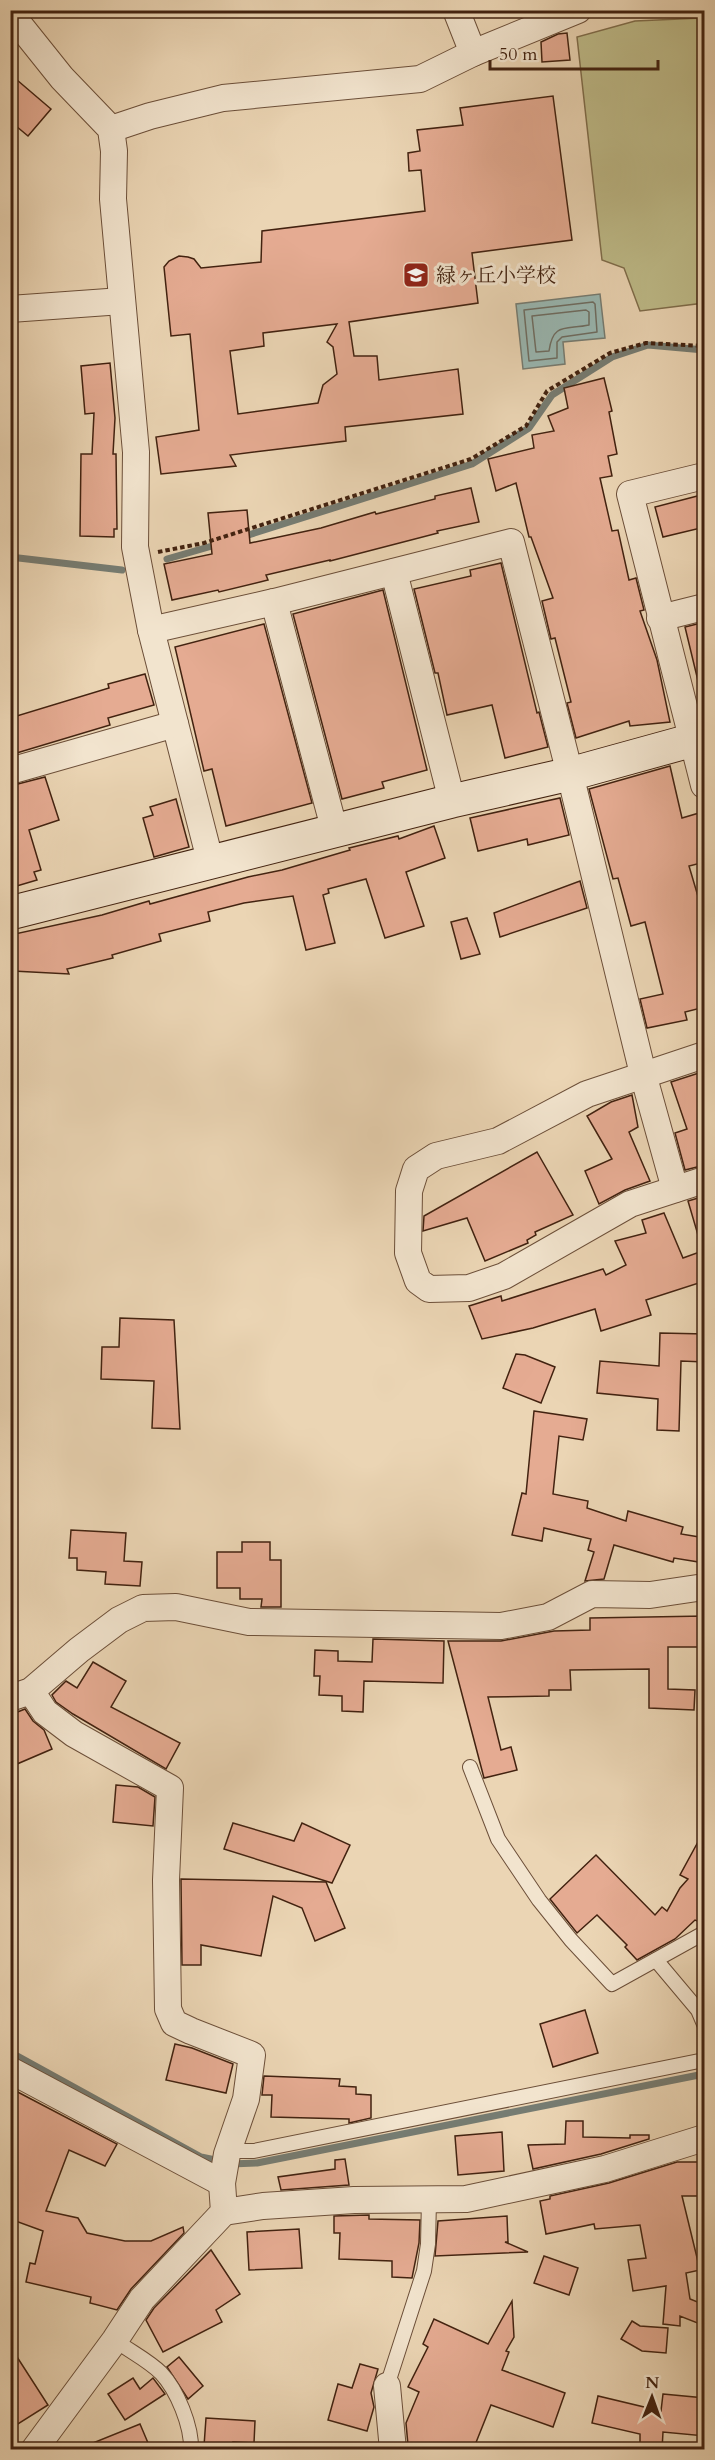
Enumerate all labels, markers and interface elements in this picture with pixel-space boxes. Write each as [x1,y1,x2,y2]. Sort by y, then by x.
scale bar [490,33,658,71]
text: 50 m [499,42,538,67]
school or university icon: 緑ヶ丘小学校 [401,260,431,290]
place label: 緑ヶ丘小学校 [436,262,556,289]
north arrow [622,2367,682,2427]
text: N [645,2372,659,2394]

